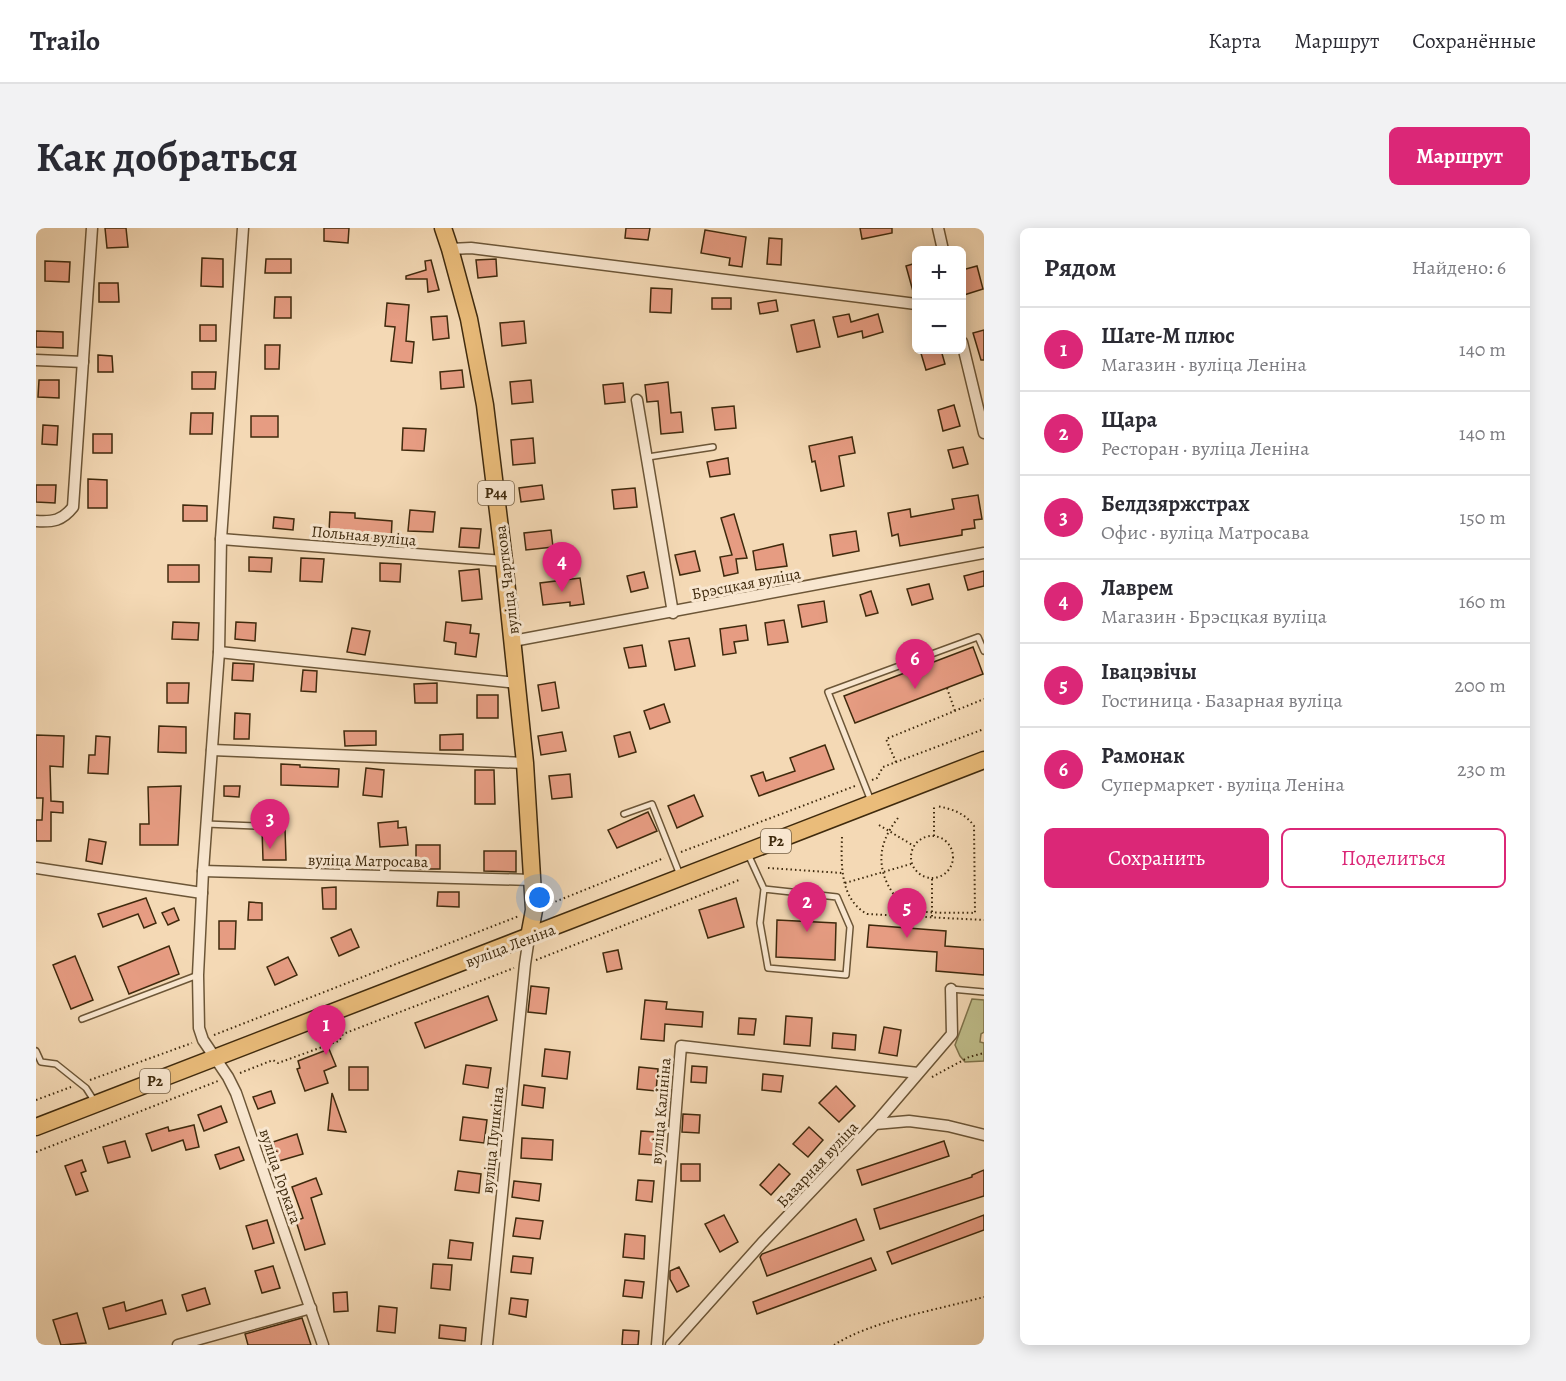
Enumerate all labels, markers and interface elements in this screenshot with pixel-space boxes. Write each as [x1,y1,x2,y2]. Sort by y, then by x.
text: Trailo [30,22,100,60]
text: Карта [1208,27,1261,55]
text: Маршрут [1294,27,1379,55]
text: Сохранённые [1412,27,1536,55]
button: Маршрут [1389,127,1530,185]
text: Как добраться [36,128,298,185]
map controls [912,246,966,354]
button: + [912,246,966,300]
text: Рядом [1044,250,1116,285]
text: Найдено: 6 [1412,254,1506,281]
button: − [912,300,966,354]
text: Шате-М плюс [1101,321,1235,351]
text: 1 [1060,336,1067,363]
text: 140 m [1459,336,1506,363]
text: Магазин · вуліца Леніна [1101,351,1307,378]
text: Щара [1101,405,1157,435]
text: 2 [1059,420,1068,447]
text: 140 m [1459,420,1506,447]
text: Ресторан · вуліца Леніна [1101,435,1309,462]
road number: Р44 [478,481,514,505]
text: Белдзяржстрах [1101,489,1250,519]
text: 3 [1059,504,1068,531]
text: 150 m [1459,504,1506,531]
text: Офис · вуліца Матросава [1101,519,1310,546]
street label: Польная вуліца [311,520,418,552]
street label: вуліца Чарткова [489,523,525,636]
pin: 4 [542,542,582,592]
street label: Брэсцкая вуліца [690,562,803,605]
text: Лаврем [1101,573,1173,603]
text: 4 [1059,588,1068,615]
text: 160 m [1459,588,1506,615]
text: Магазин · Брэсцкая вуліца [1101,603,1327,630]
pin: 6 [896,640,934,689]
text: Івацэвічы [1101,657,1197,687]
text: 5 [1059,672,1068,699]
text: 200 m [1455,672,1506,699]
text: Гостиница · Базарная вуліца [1101,687,1343,714]
text: Рамонак [1101,741,1185,771]
text: 6 [1059,756,1068,783]
text: 230 m [1457,756,1506,783]
text: Супермаркет · вуліца Леніна [1101,771,1345,798]
pin: 3 [250,800,290,849]
button: Сохранить [1044,828,1269,888]
button: Поделиться [1281,828,1506,888]
road number: Р2 [761,829,791,853]
street label: вуліца Матросава [308,849,429,873]
pin: 2 [788,882,826,932]
your location [525,883,554,912]
pin: 5 [888,888,926,938]
street label: вуліца Леніна [462,918,559,973]
pin: 1 [306,1006,346,1055]
street label: вуліца Калініна [645,1056,677,1165]
road number: Р2 [140,1069,170,1093]
street label: вуліца Пушкіна [476,1085,510,1195]
street label: Базарная вуліца [772,1116,864,1213]
street label: вуліца Горкага [253,1126,307,1228]

